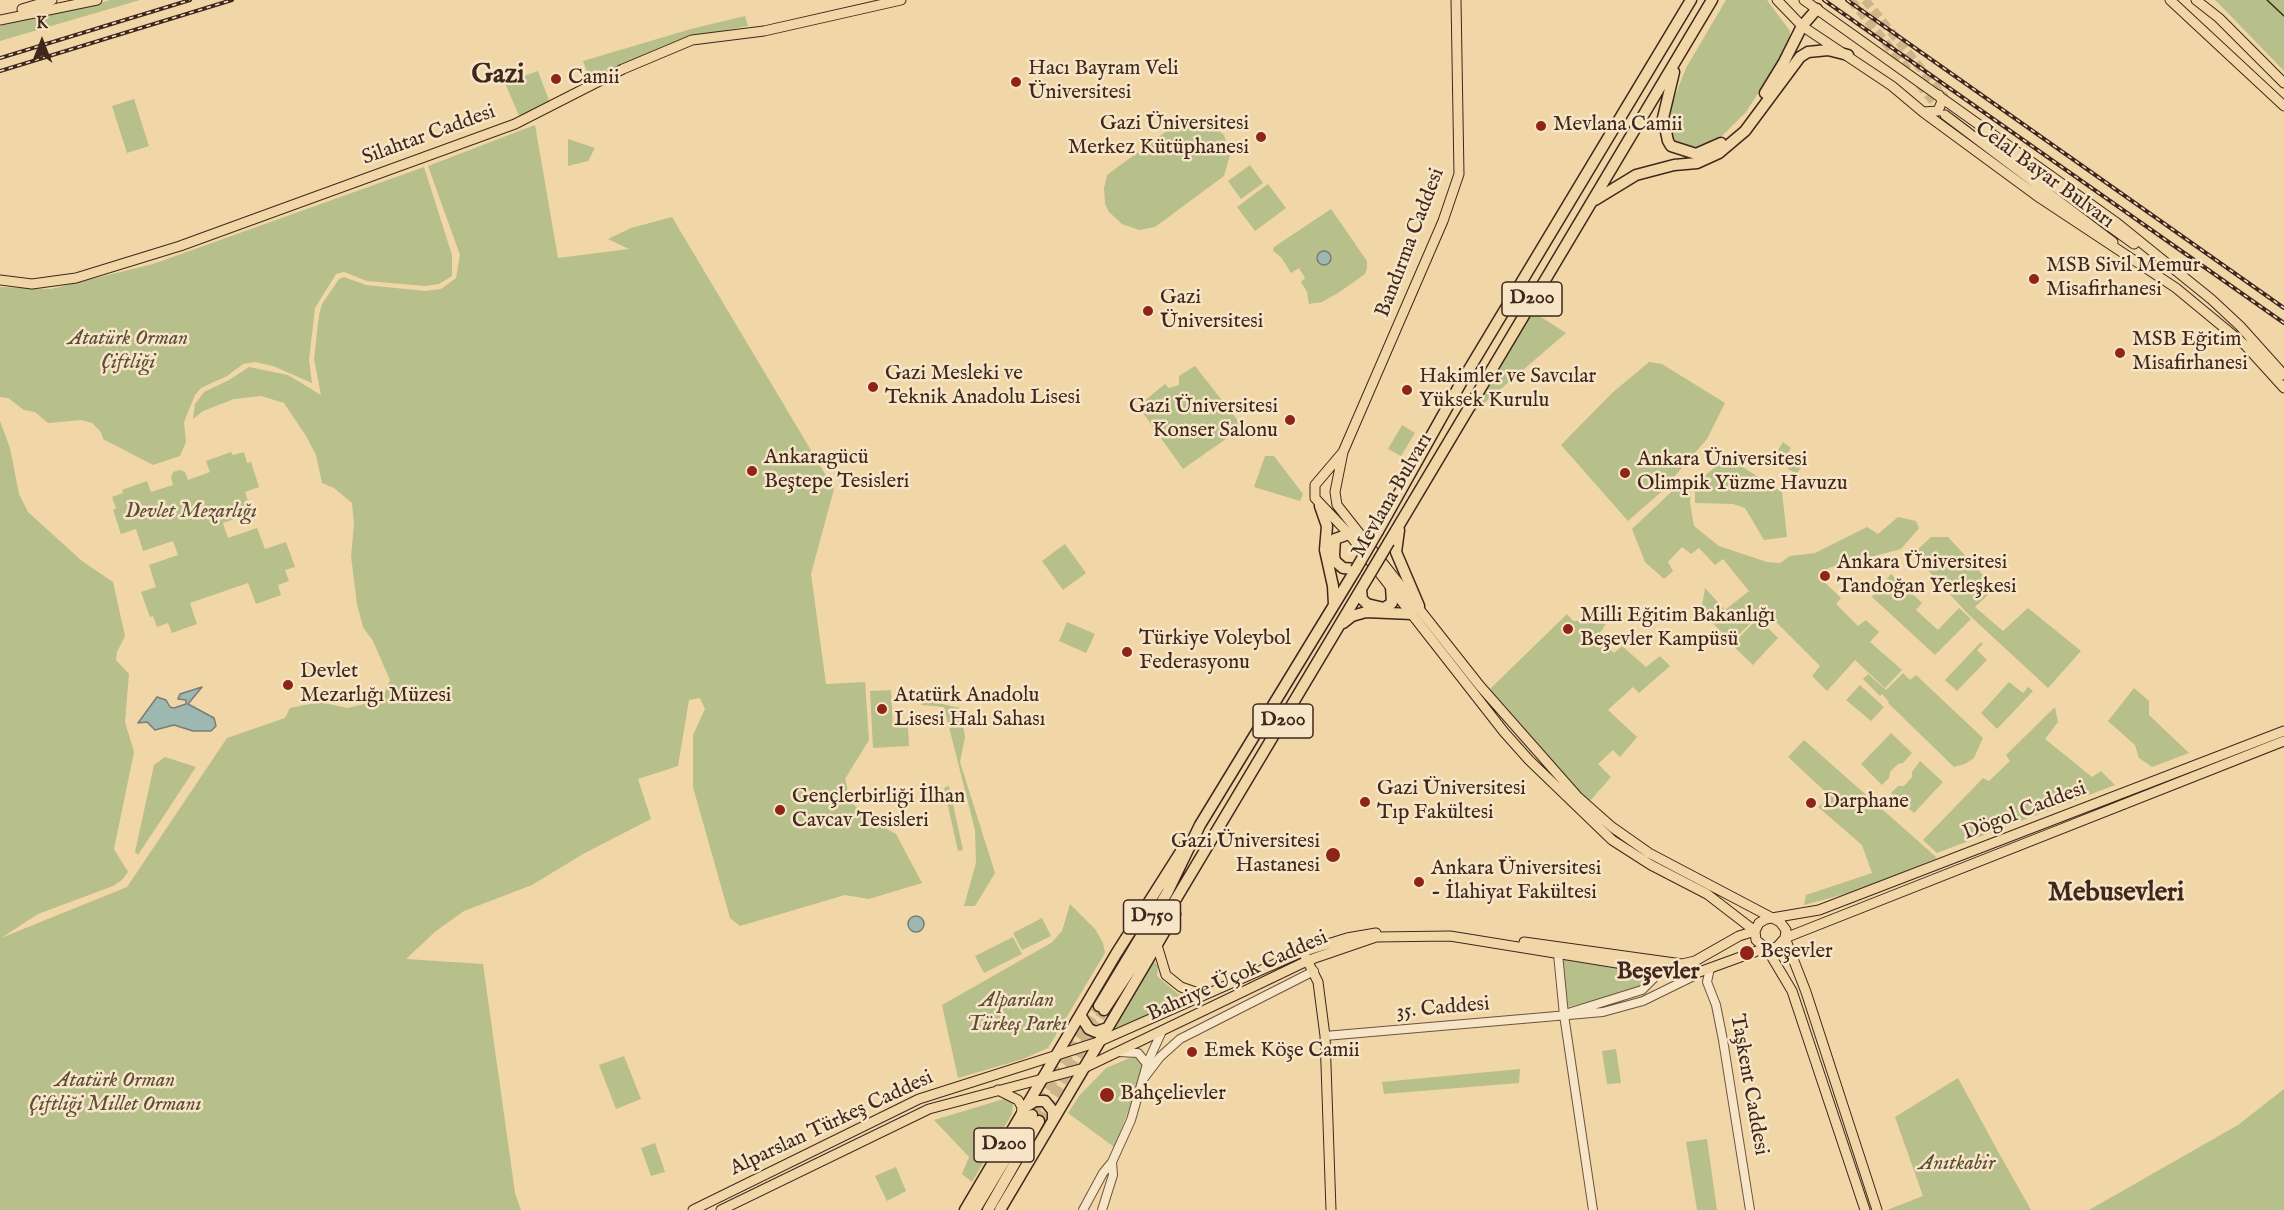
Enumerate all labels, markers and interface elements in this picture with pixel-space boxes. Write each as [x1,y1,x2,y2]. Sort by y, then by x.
north arrow [12,12,72,72]
text: K [36,14,48,34]
place label: Hacı Bayram Veli Üniversitesi [1028,57,1179,107]
district label: Gazi [472,60,524,92]
place label: Camii [568,66,620,92]
marker: Camii [549,72,563,86]
marker: Hacı Bayram Veli Üniversitesi [1009,75,1023,89]
street label: Silahtar Caddesi [359,100,499,172]
place label: Gazi Üniversitesi Merkez Kütüphanesi [1068,112,1249,162]
place label: Mevlana Camii [1553,113,1683,139]
street label: Celal Bayar Bulvarı [1969,117,2119,235]
marker: Mevlana Camii [1534,119,1548,133]
marker: Gazi Üniversitesi Merkez Kütüphanesi [1254,130,1268,144]
street label: Bandırma Caddesi [1371,165,1451,321]
place label: MSB Sivil Memur Misafirhanesi [2046,254,2200,304]
marker: MSB Sivil Memur Misafirhanesi [2027,272,2041,286]
road number: D200 [1502,282,1562,316]
place label: Gazi Üniversitesi [1160,286,1263,336]
marker: Gazi Üniversitesi [1141,304,1155,318]
park label: Atatürk Orman Çiftliği [68,327,188,377]
place label: MSB Eğitim Misafirhanesi [2132,328,2248,378]
marker: MSB Eğitim Misafirhanesi [2113,346,2127,360]
place label: Gazi Mesleki ve Teknik Anadolu Lisesi [885,362,1081,412]
place label: Hakimler ve Savcılar Yüksek Kurulu [1419,365,1596,415]
marker: Gazi Mesleki ve Teknik Anadolu Lisesi [866,380,880,394]
marker: Hakimler ve Savcılar Yüksek Kurulu [1400,383,1414,397]
place label: Gazi Üniversitesi Konser Salonu [1129,395,1278,445]
marker: Gazi Üniversitesi Konser Salonu [1283,413,1297,427]
street label: Mevlana Bulvarı [1347,429,1439,563]
place label: Ankaragücü Beştepe Tesisleri [764,446,909,496]
place label: Ankara Üniversitesi Olimpik Yüzme Havuzu [1637,448,1848,498]
marker: Ankaragücü Beştepe Tesisleri [745,464,759,478]
marker: Ankara Üniversitesi Olimpik Yüzme Havuzu [1618,466,1632,480]
park label: Devlet Mezarlığı [125,500,257,526]
place label: Ankara Üniversitesi Tandoğan Yerleşkesi [1837,551,2017,601]
marker: Ankara Üniversitesi Tandoğan Yerleşkesi [1818,569,1832,583]
place label: Milli Eğitim Bakanlığı Beşevler Kampüsü [1580,604,1775,654]
marker: Milli Eğitim Bakanlığı Beşevler Kampüsü [1561,622,1575,636]
place label: Türkiye Voleybol Federasyonu [1139,627,1291,677]
marker: Türkiye Voleybol Federasyonu [1120,645,1134,659]
place label: Devlet Mezarlığı Müzesi [300,660,451,710]
marker: Devlet Mezarlığı Müzesi [281,678,295,692]
place label: Atatürk Anadolu Lisesi Halı Sahası [894,684,1045,734]
marker: Atatürk Anadolu Lisesi Halı Sahası [875,702,889,716]
road number: D200 [1253,704,1313,738]
place label: Gazi Üniversitesi Tıp Fakültesi [1377,777,1526,827]
street label: Dögol Caddesi [1960,777,2090,847]
place label: Gençlerbirliği İlhan Cavcav Tesisleri [792,785,965,835]
place label: Darphane [1823,790,1909,816]
marker: Gazi Üniversitesi Tıp Fakültesi [1358,795,1372,809]
marker: Darphane [1804,796,1818,810]
marker: Gençlerbirliği İlhan Cavcav Tesisleri [773,803,787,817]
place label: Gazi Üniversitesi Hastanesi [1171,830,1320,880]
marker: Gazi Üniversitesi Hastanesi [1324,846,1342,864]
place label: Ankara Üniversitesi - İlahiyat Fakültesi [1431,857,1601,907]
marker: Ankara Üniversitesi - İlahiyat Fakültesi [1412,875,1426,889]
district label: Mebusevleri [2048,878,2184,910]
road number: D750 [1124,900,1180,934]
street label: Bahriye Üçok Caddesi [1144,926,1332,1028]
place label: Beşevler [1760,940,1833,966]
marker: Beşevler [1738,944,1756,962]
district label: Beşevler [1616,959,1700,987]
park label: Alparslan Türkeş Parkı [967,989,1067,1039]
street label: 35. Caddesi [1395,992,1491,1026]
street label: Taşkent Caddesi [1723,1012,1773,1158]
place label: Emek Köşe Camii [1204,1039,1360,1065]
marker: Emek Köşe Camii [1185,1045,1199,1059]
street label: Alparslan Türkeş Caddesi [726,1066,938,1182]
park label: Atatürk Orman Çiftliği Millet Ormanı [28,1069,202,1119]
place label: Bahçelievler [1120,1082,1226,1108]
marker: Bahçelievler [1098,1086,1116,1104]
road number: D200 [974,1128,1034,1162]
park label: Anıtkabir [1919,1152,1995,1178]

